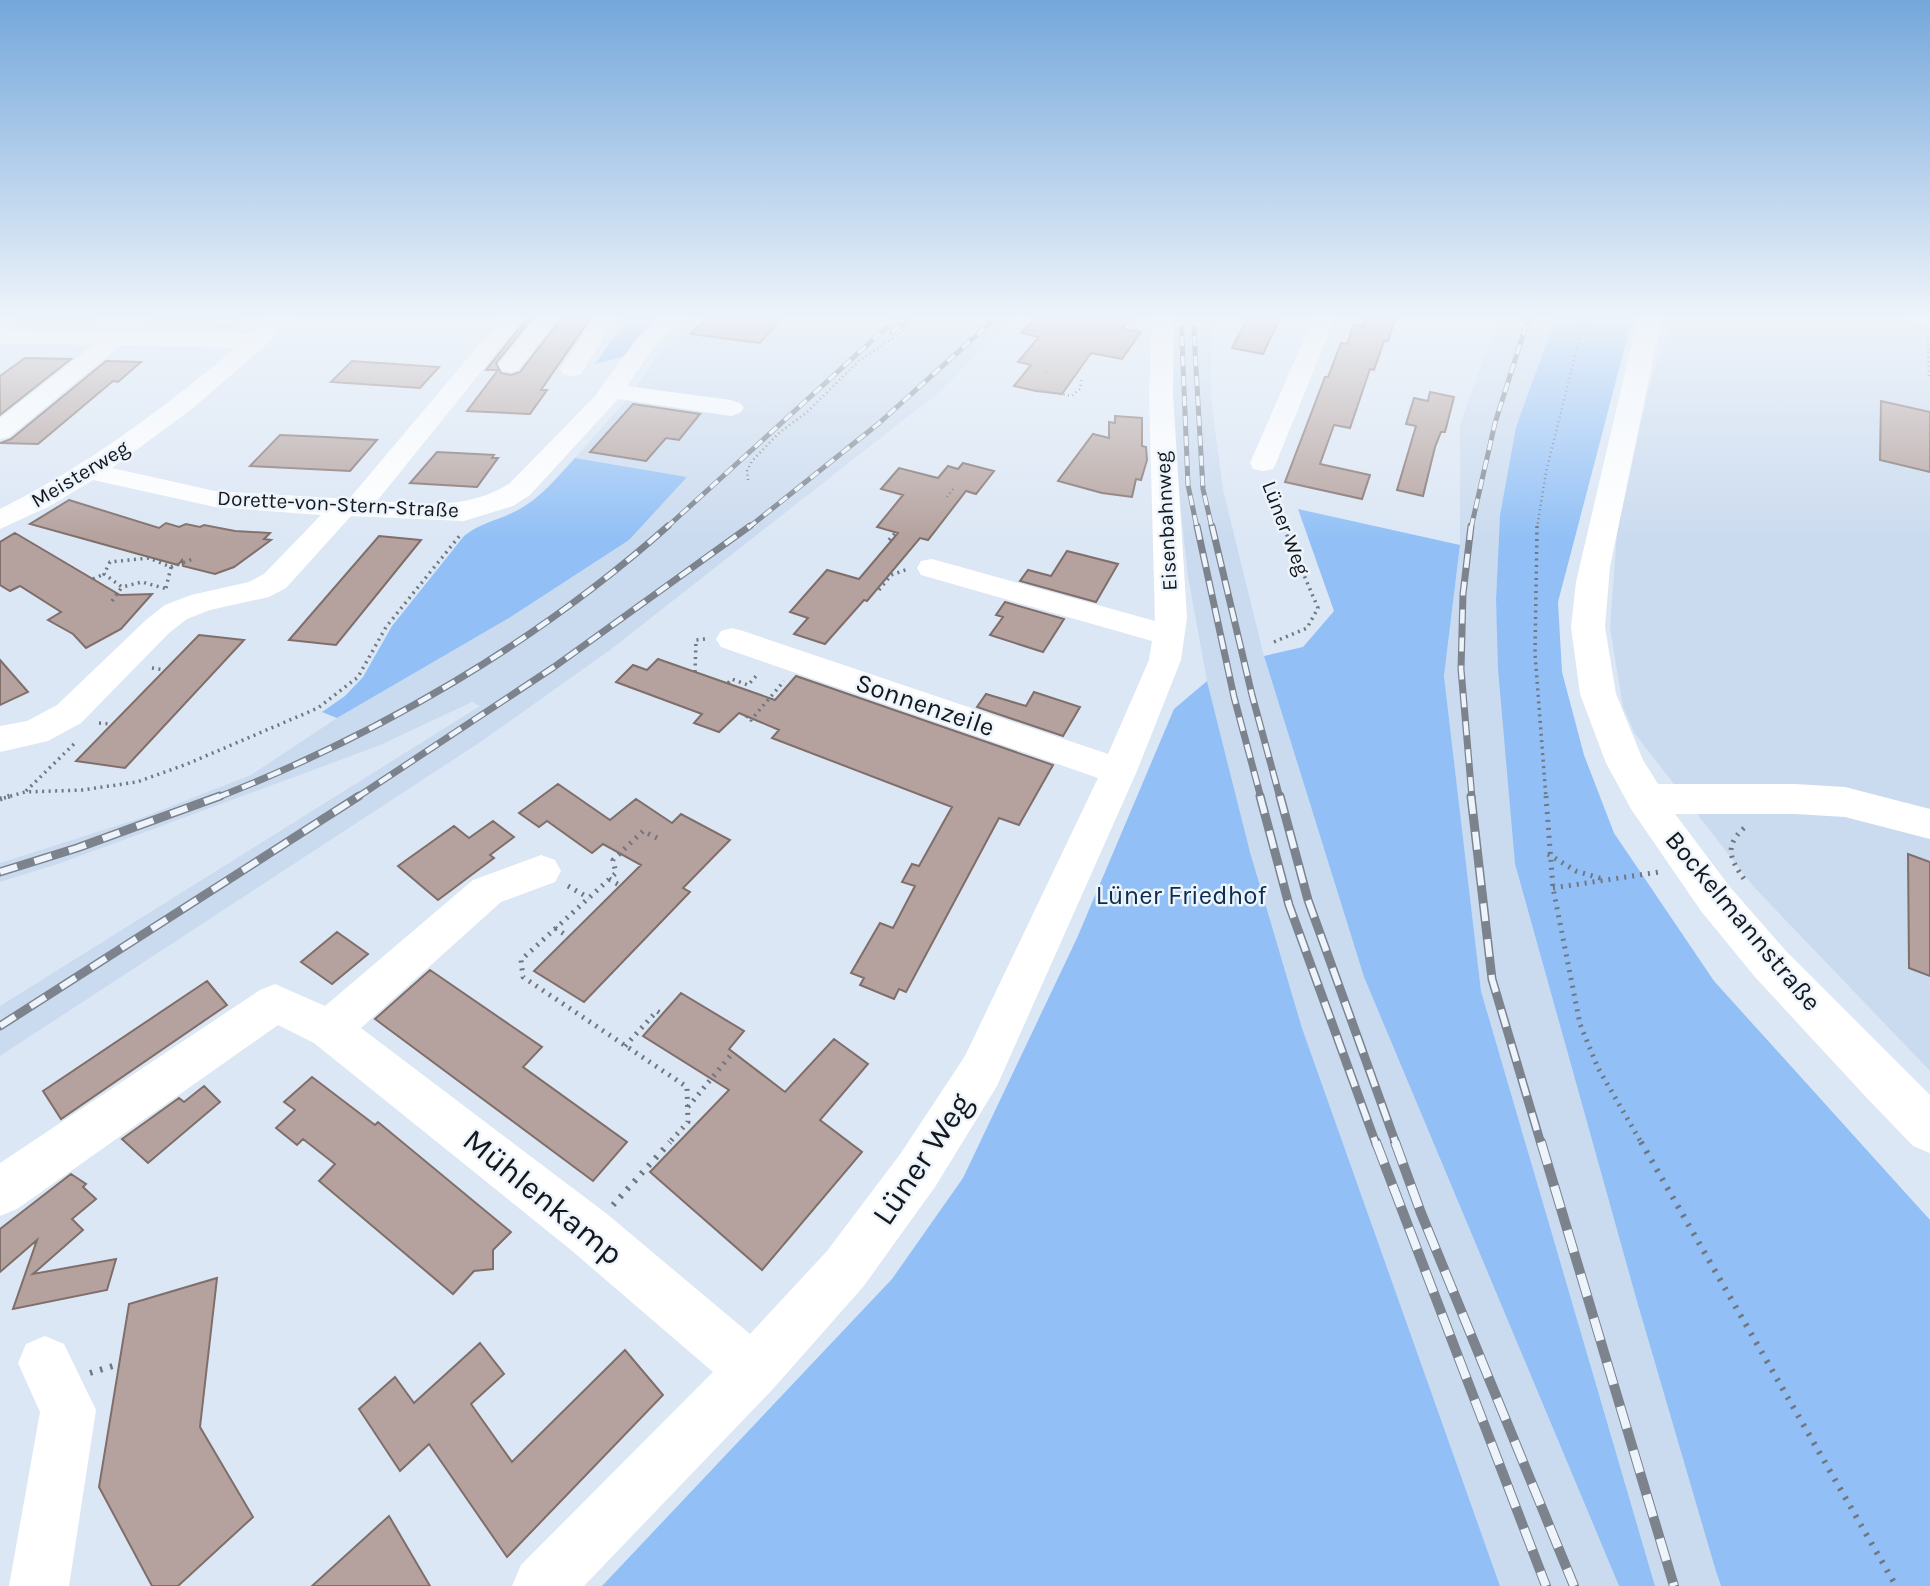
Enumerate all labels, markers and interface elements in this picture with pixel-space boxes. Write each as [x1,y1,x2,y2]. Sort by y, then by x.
street label: Meisterweg [27,435,133,513]
street label: Eisenbahnweg [1150,450,1182,591]
street label: Lüner Weg [1257,477,1315,579]
street label: Dorette-von-Stern-Straße [217,486,459,522]
street label: Sonnenzeile [852,667,998,743]
street label: Bockelmannstraße [1659,825,1827,1017]
park label: Lüner Friedhof [1096,880,1268,911]
street label: Lüner Weg [864,1086,980,1232]
street label: Mühlenkamp [456,1121,630,1273]

